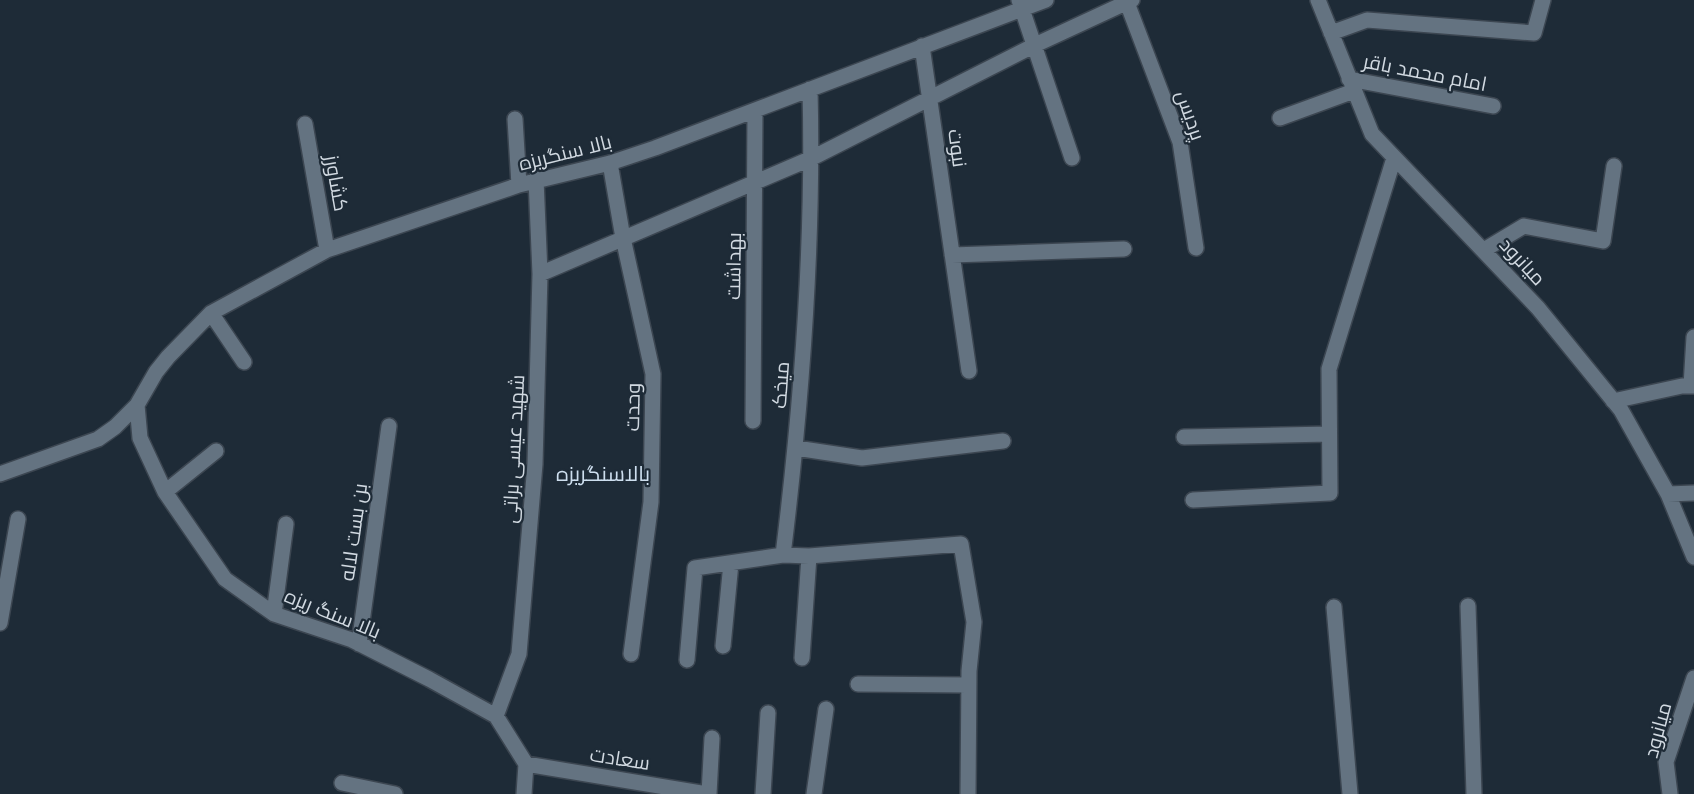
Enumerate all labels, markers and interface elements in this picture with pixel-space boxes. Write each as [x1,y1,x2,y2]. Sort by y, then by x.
street label: امام محمد باقر [1360,47,1489,98]
street label: پردیس [1170,86,1212,144]
street label: بالا سنگریزه [516,127,614,177]
street label: نبوت [942,127,974,169]
street label: کشاورز [319,152,355,213]
street label: میانرود [1494,231,1552,291]
street label: بهداشت [719,232,747,300]
street label: میخک [765,361,795,409]
street label: شهید عیسی براتی [496,374,530,524]
street label: وحدت [618,383,646,431]
district label: بالاسنگریزه [556,459,650,487]
street label: بن بست لاله [333,481,373,583]
street label: بالا سنگ ریزه [281,581,385,645]
street label: میانرود [1637,699,1677,761]
street label: سعادت [588,740,652,776]

